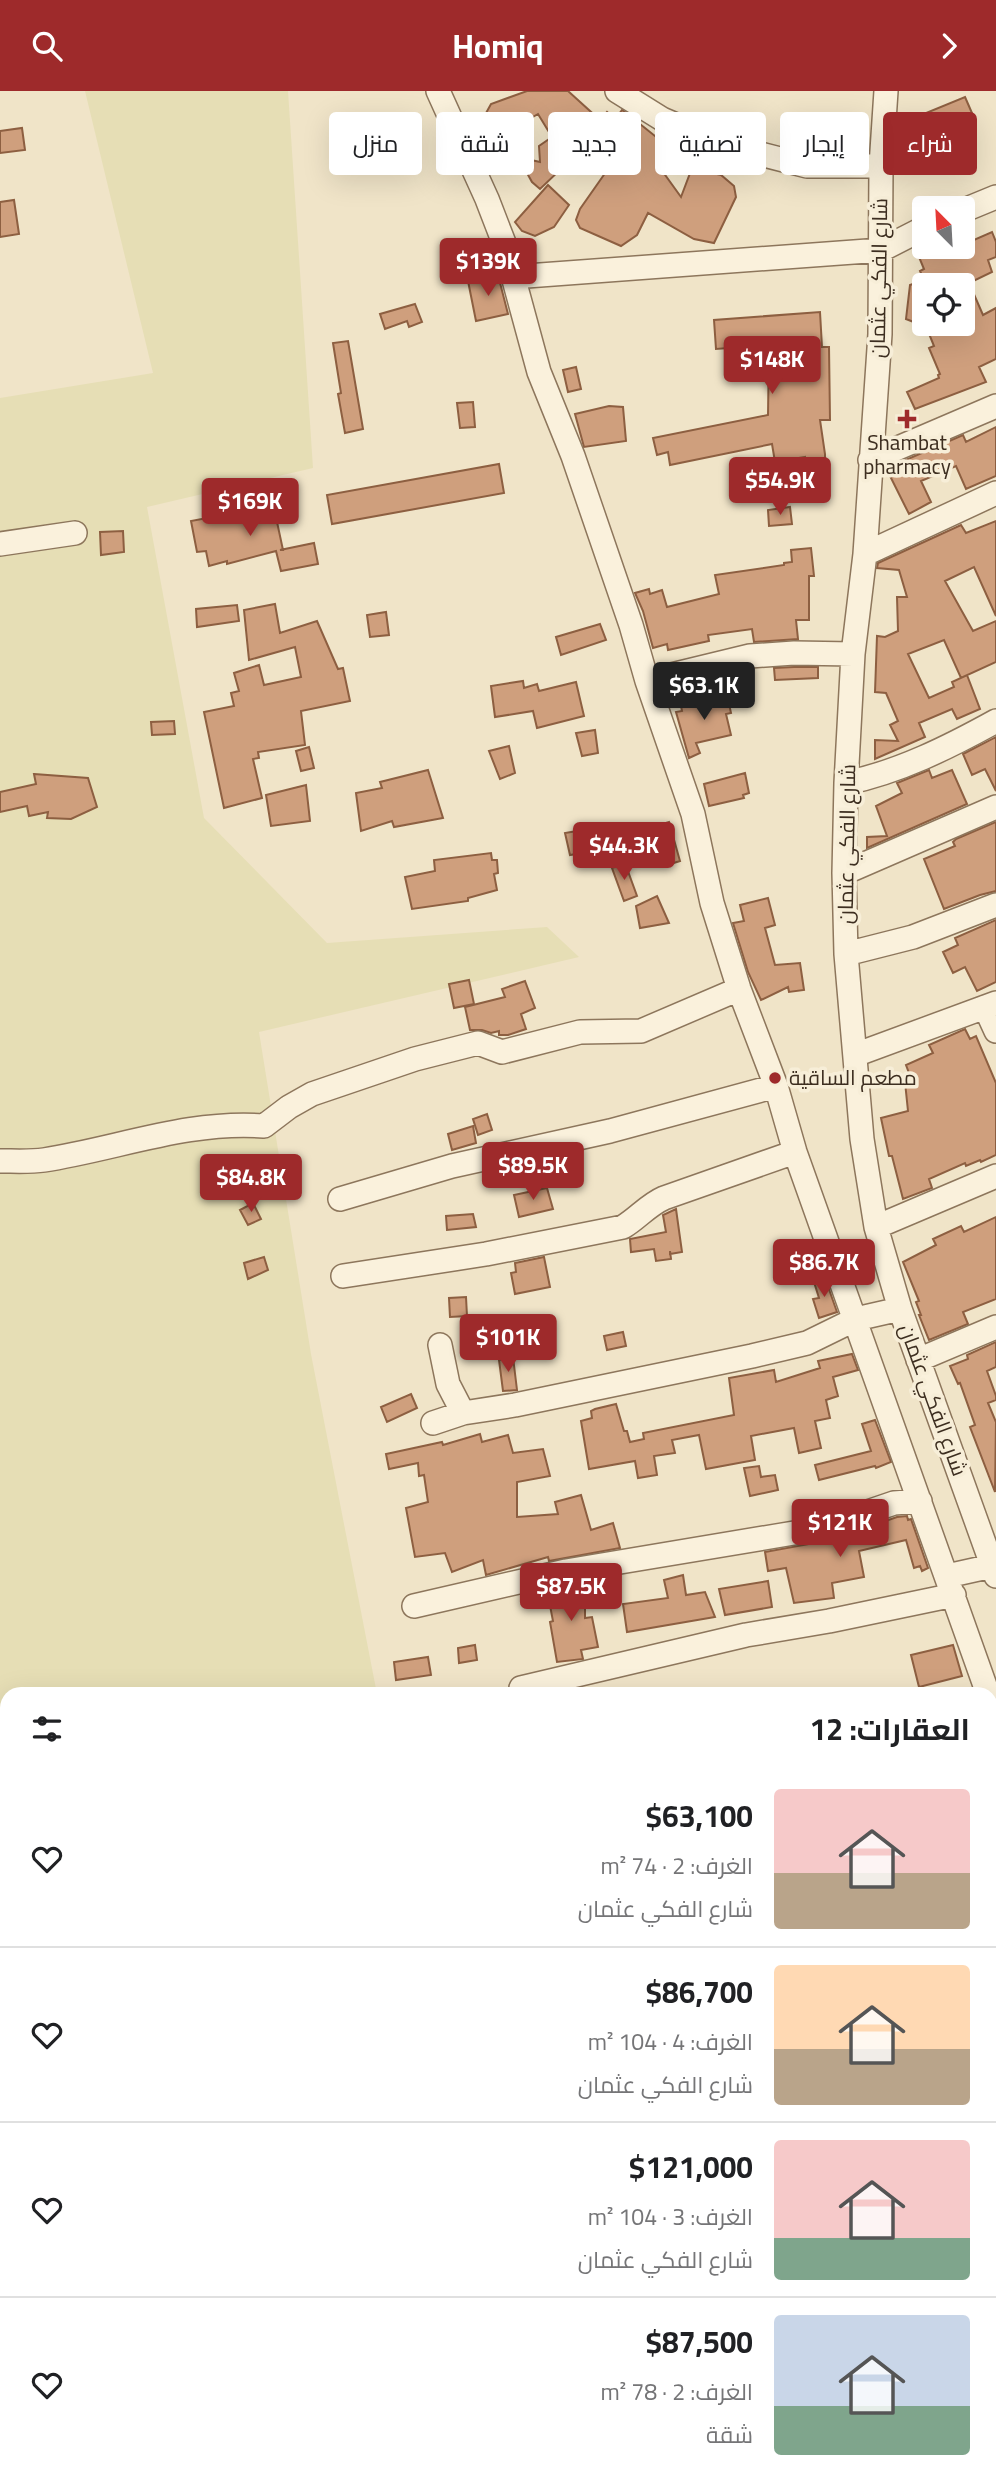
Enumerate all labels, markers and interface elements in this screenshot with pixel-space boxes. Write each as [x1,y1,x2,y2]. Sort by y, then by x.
text: Homiq [453,16,543,76]
icon: search [28,27,66,65]
icon: forward [930,27,968,65]
chip: منزل [329,112,422,175]
chip: شقة [436,112,534,175]
chip: جديد [548,112,641,175]
chip: تصفية [655,112,766,175]
chip: إيجار [780,112,869,175]
chip: شراء [883,112,977,175]
north arrow [912,196,975,259]
map controls [912,196,975,336]
street label: شارع الفكي عثمان [858,198,899,358]
pin: $139K [439,239,537,298]
text: $139K [456,239,520,282]
button: locate [912,273,975,336]
pin: $148K [723,337,821,396]
text: $148K [740,337,804,380]
marker: Shambat pharmacy [899,411,915,427]
place label: Shambat pharmacy [863,423,951,486]
pin: $54.9K [723,457,837,517]
text: $54.9K [745,458,815,501]
pin: $169K [201,479,299,538]
text: $169K [218,479,282,522]
pin: $63.1K [647,663,761,722]
text: $63.1K [669,663,739,706]
street label: شارع الفكي عثمان [826,764,867,924]
pin: $44.3K [567,823,681,882]
text: $44.3K [589,823,659,866]
place label: مطعم الساقية [789,1058,917,1097]
marker: مطعم الساقية [767,1070,783,1086]
pin: $89.5K [476,1143,590,1202]
text: $89.5K [498,1143,568,1186]
pin: $84.8K [194,1155,308,1214]
text: $84.8K [216,1155,286,1198]
pin: $86.7K [767,1239,881,1299]
text: $86.7K [789,1240,859,1283]
pin: $101K [459,1315,557,1374]
text: $101K [476,1315,540,1358]
street label: شارع الفكي عثمان [888,1318,979,1482]
pin: $121K [791,1499,889,1559]
text: $121K [808,1500,872,1543]
pin: $87.5K [514,1563,628,1623]
text: $87.5K [536,1564,606,1607]
text: العقارات: 12 [810,1701,970,1757]
icon: filters [28,1710,66,1748]
text: $63,100 [645,1788,753,1844]
icon: home [830,1817,914,1901]
icon: heart [28,1840,66,1878]
text: الغرف: 2 · 74 m² [601,1844,753,1887]
text: شارع الفكي عثمان [578,1887,753,1930]
text: $86,700 [645,1964,753,2020]
icon: home [830,1993,914,2077]
icon: heart [28,2016,66,2054]
text: الغرف: 4 · 104 m² [588,2020,753,2063]
text: شارع الفكي عثمان [578,2063,753,2106]
text: $121,000 [629,2139,753,2195]
icon: home [830,2168,914,2252]
icon: heart [28,2191,66,2229]
text: الغرف: 3 · 104 m² [588,2195,753,2238]
text: شارع الفكي عثمان [578,2238,753,2281]
text: $87,500 [645,2314,753,2370]
icon: home [830,2343,914,2427]
icon: heart [28,2366,66,2404]
text: الغرف: 2 · 78 m² [601,2370,753,2413]
text: شقة [706,2413,753,2456]

